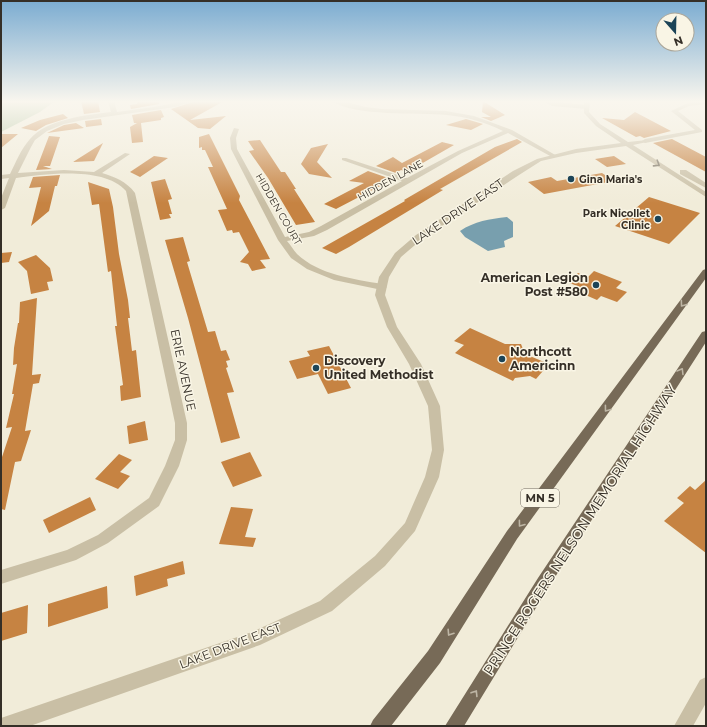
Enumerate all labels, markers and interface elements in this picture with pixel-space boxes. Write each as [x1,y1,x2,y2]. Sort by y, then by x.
north arrow [655,12,695,52]
text: N [672,33,685,49]
street label: HIDDEN LANE [355,157,426,204]
one-way arrow [653,160,660,167]
street label: HIDDEN COURT [253,171,305,248]
place label: Gina Maria's [579,173,643,186]
marker: Gina Maria's [566,174,576,184]
street label: LAKE DRIVE EAST [409,175,507,248]
place label: Park Nicollet Clinic [583,207,651,232]
marker: Park Nicollet Clinic [653,214,663,224]
place label: American Legion Post #580 [480,270,588,299]
marker: American Legion Post #580 [591,280,601,290]
one-way arrow [681,299,688,306]
street label: ERIE AVENUE [168,328,199,412]
place label: Northcott Americinn [509,344,575,373]
place label: Discovery United Methodist [324,353,434,382]
marker: Northcott Americinn [497,354,507,364]
marker: Discovery United Methodist [311,363,321,373]
one-way arrow [676,368,684,375]
street label: PRINCE ROGERS NELSON MEMORIAL HIGHWAY [479,381,681,678]
one-way arrow [604,404,611,411]
road number: MN 5 [521,489,559,507]
one-way arrow [518,520,525,527]
street label: LAKE DRIVE EAST [177,619,283,672]
one-way arrow [447,629,454,636]
one-way arrow [471,690,478,697]

